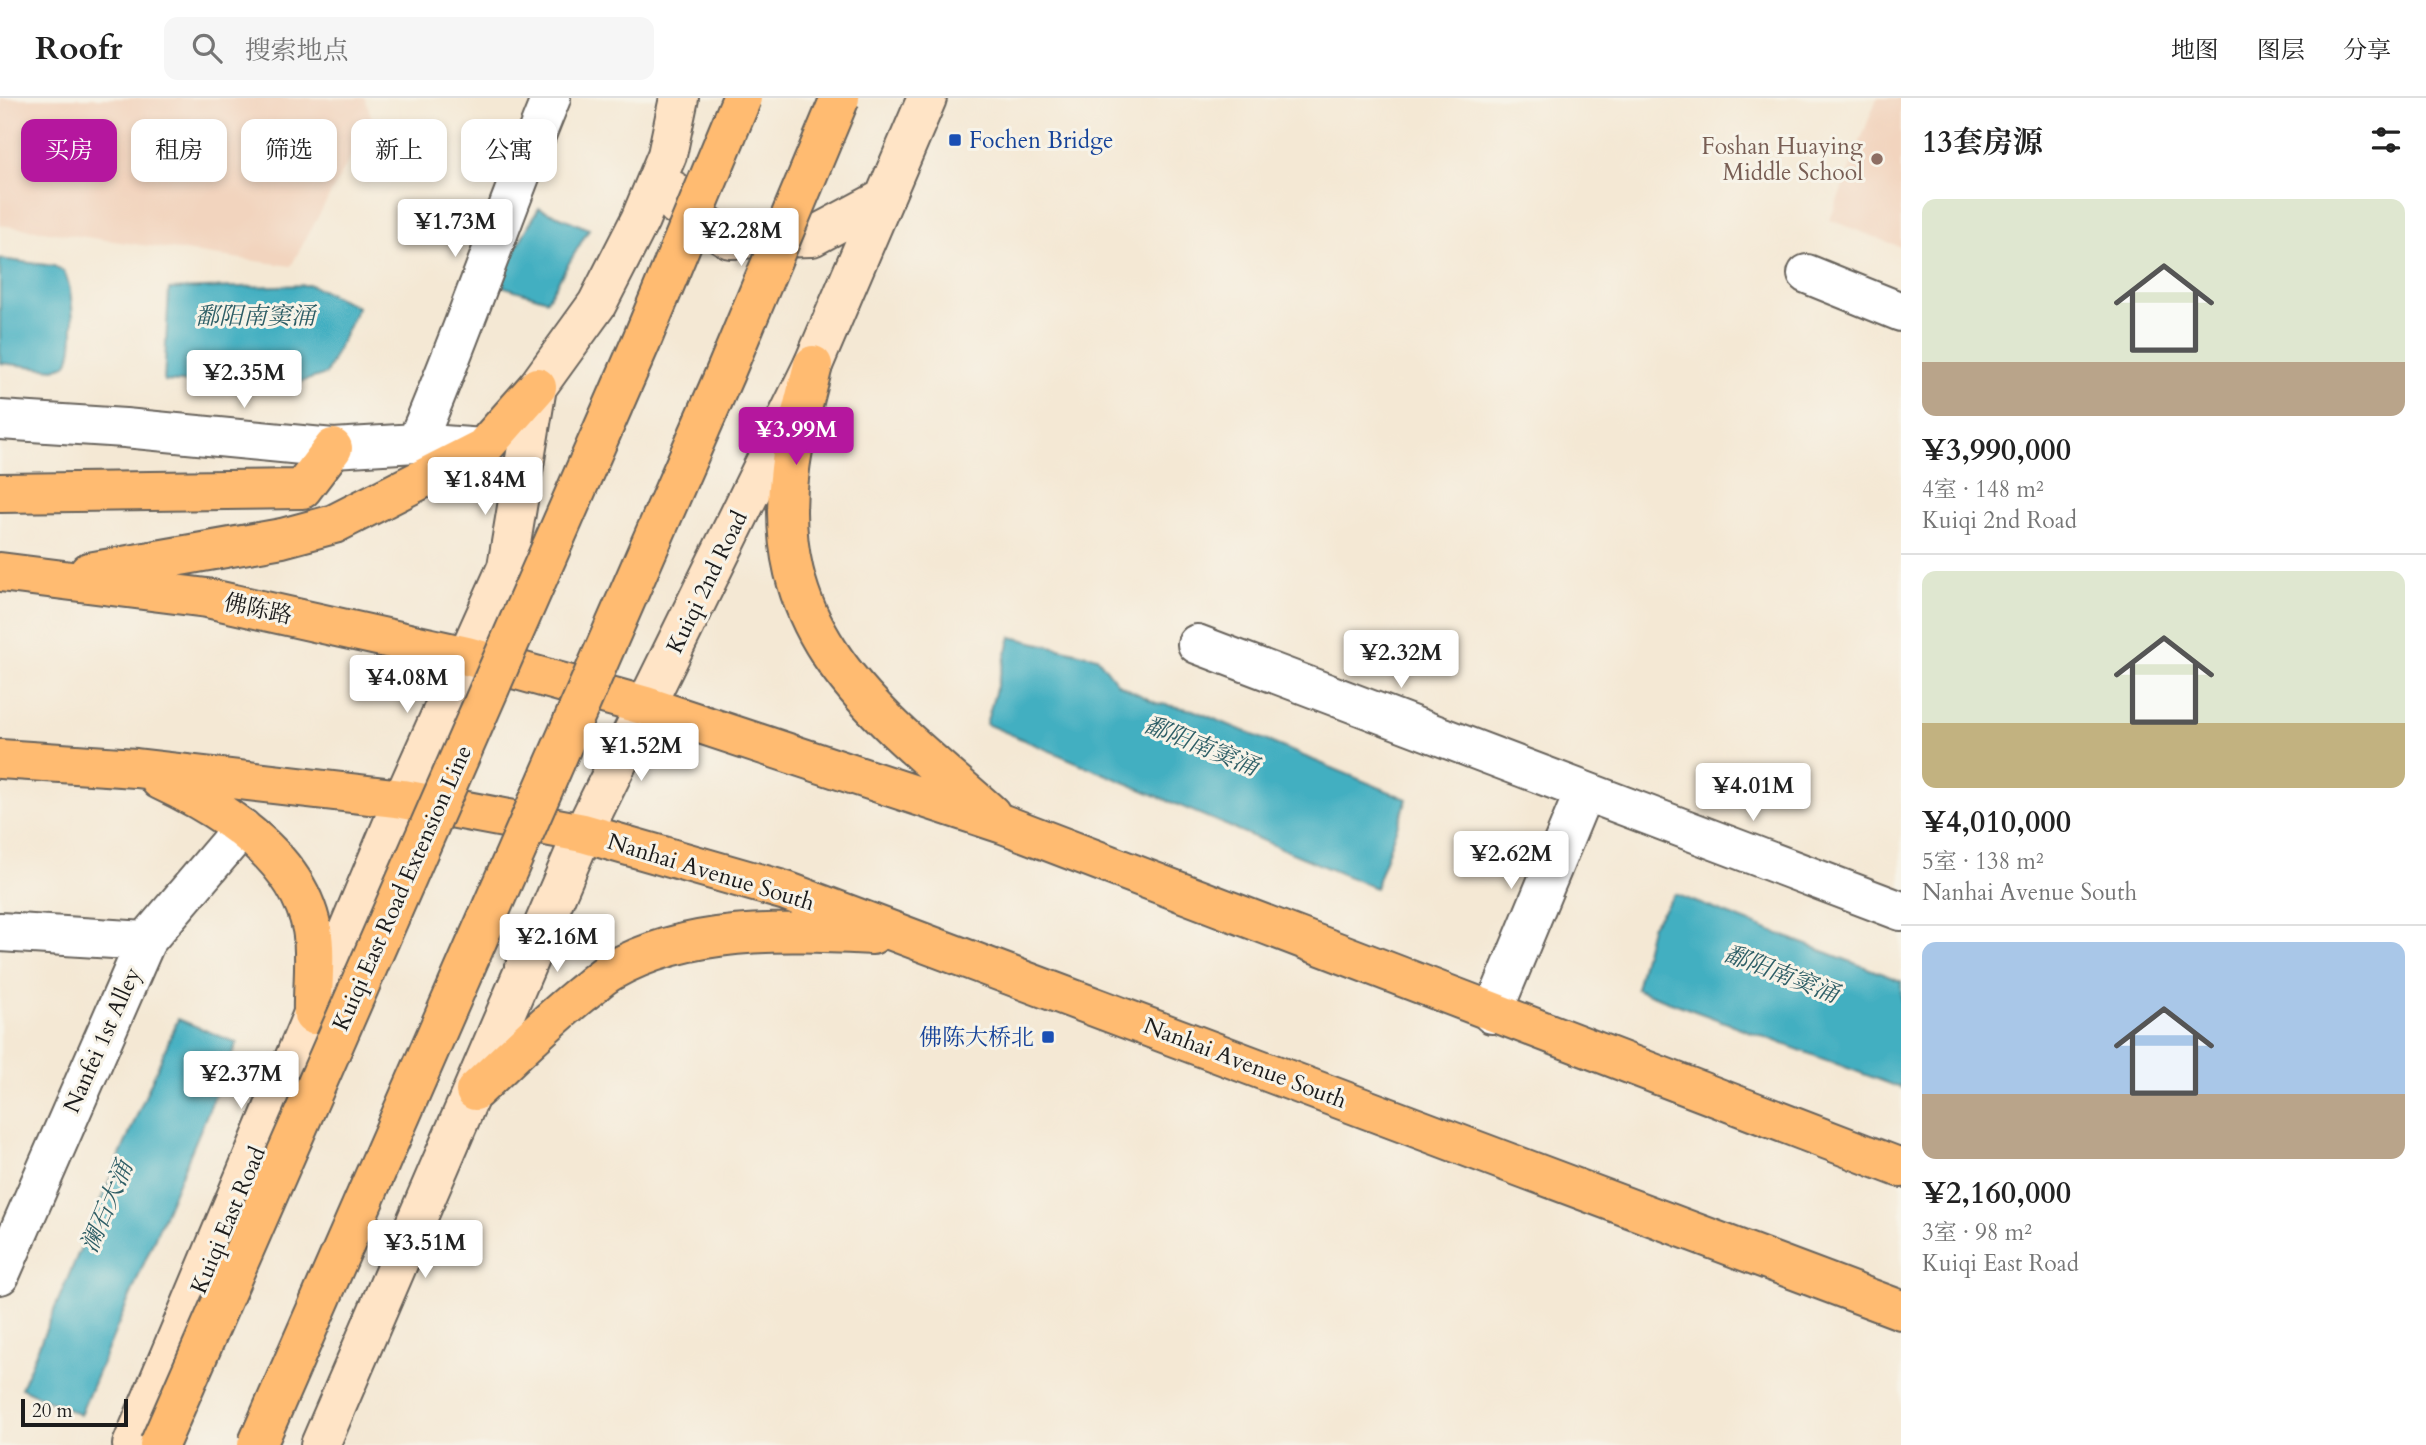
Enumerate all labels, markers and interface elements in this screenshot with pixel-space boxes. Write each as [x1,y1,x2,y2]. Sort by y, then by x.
search box [164,17,654,80]
text: Roofr [35,26,122,71]
icon: search [188,29,226,67]
text: 搜索地点 [244,33,348,68]
text: 地图 [2171,34,2219,67]
text: 图层 [2257,34,2305,67]
text: 分享 [2343,34,2391,67]
chip: 买房 [21,119,117,182]
chip: 租房 [131,119,227,182]
chip: 筛选 [241,119,337,182]
chip: 新上 [351,119,447,182]
chip: 公寓 [461,119,557,182]
icon: filters [2367,121,2405,159]
text: 13套房源 [1922,122,2043,163]
place label: Fochen Bridge [969,125,1113,156]
place label: Foshan Huaying Middle School [1702,131,1863,188]
marker: Fochen Bridge [947,132,963,148]
marker: Foshan Huaying Middle School [1869,151,1885,167]
pin: ¥1.73M [398,200,512,259]
text: ¥1.73M [414,206,496,237]
pin: ¥2.28M [684,208,798,268]
text: ¥2.28M [700,215,782,246]
icon: home [2101,245,2227,371]
water label: 鄱阳南窦涌 [195,300,318,333]
pin: ¥2.35M [187,350,301,410]
text: ¥2.35M [203,357,285,388]
pin: ¥3.99M [739,408,853,467]
text: ¥3.99M [755,414,837,445]
text: ¥3,990,000 [1922,430,2071,471]
pin: ¥1.84M [428,458,542,517]
text: ¥1.84M [444,464,526,495]
text: 4室 · 148 m² [1922,474,2044,505]
street label: Kuiqi 2nd Road [659,505,755,658]
text: Kuiqi 2nd Road [1922,505,2077,536]
street label: 佛陈路 [221,587,295,631]
icon: home [2101,617,2227,743]
pin: ¥2.32M [1344,630,1458,690]
text: ¥2.32M [1360,637,1442,668]
pin: ¥4.08M [350,656,464,715]
text: ¥4.08M [366,662,448,693]
water label: 鄱阳南窦涌 [1139,708,1266,785]
pin: ¥1.52M [584,724,698,783]
text: ¥1.52M [600,730,682,761]
street label: Kuiqi East Road Extension Line [325,740,479,1036]
pin: ¥4.01M [1696,764,1810,823]
text: ¥4.01M [1712,770,1794,801]
text: ¥4,010,000 [1922,802,2071,843]
street label: Nanhai Avenue South [604,826,819,918]
pin: ¥2.62M [1454,832,1568,891]
text: ¥2.62M [1470,838,1552,869]
text: 5室 · 138 m² [1922,846,2044,877]
text: Nanhai Avenue South [1922,877,2137,908]
pin: ¥2.16M [500,914,614,974]
text: ¥2.16M [516,921,598,952]
water label: 鄱阳南窦涌 [1719,937,1846,1012]
street label: Nanfei 1st Alley [56,962,148,1118]
icon: home [2101,988,2227,1114]
street label: Nanhai Avenue South [1139,1010,1351,1116]
place label: 佛陈大桥北 [919,1022,1034,1053]
marker: 佛陈大桥北 [1040,1029,1056,1045]
pin: ¥2.37M [184,1052,298,1111]
text: ¥2.37M [200,1058,282,1089]
street label: Kuiqi East Road [183,1141,273,1298]
water label: 澜石大涌 [73,1154,142,1258]
text: ¥2,160,000 [1922,1173,2071,1214]
text: 3室 · 98 m² [1922,1217,2032,1248]
pin: ¥3.51M [368,1220,482,1280]
text: ¥3.51M [384,1227,466,1258]
text: Kuiqi East Road [1922,1248,2079,1279]
scale bar [21,1396,128,1428]
text: 20 m [32,1398,73,1424]

